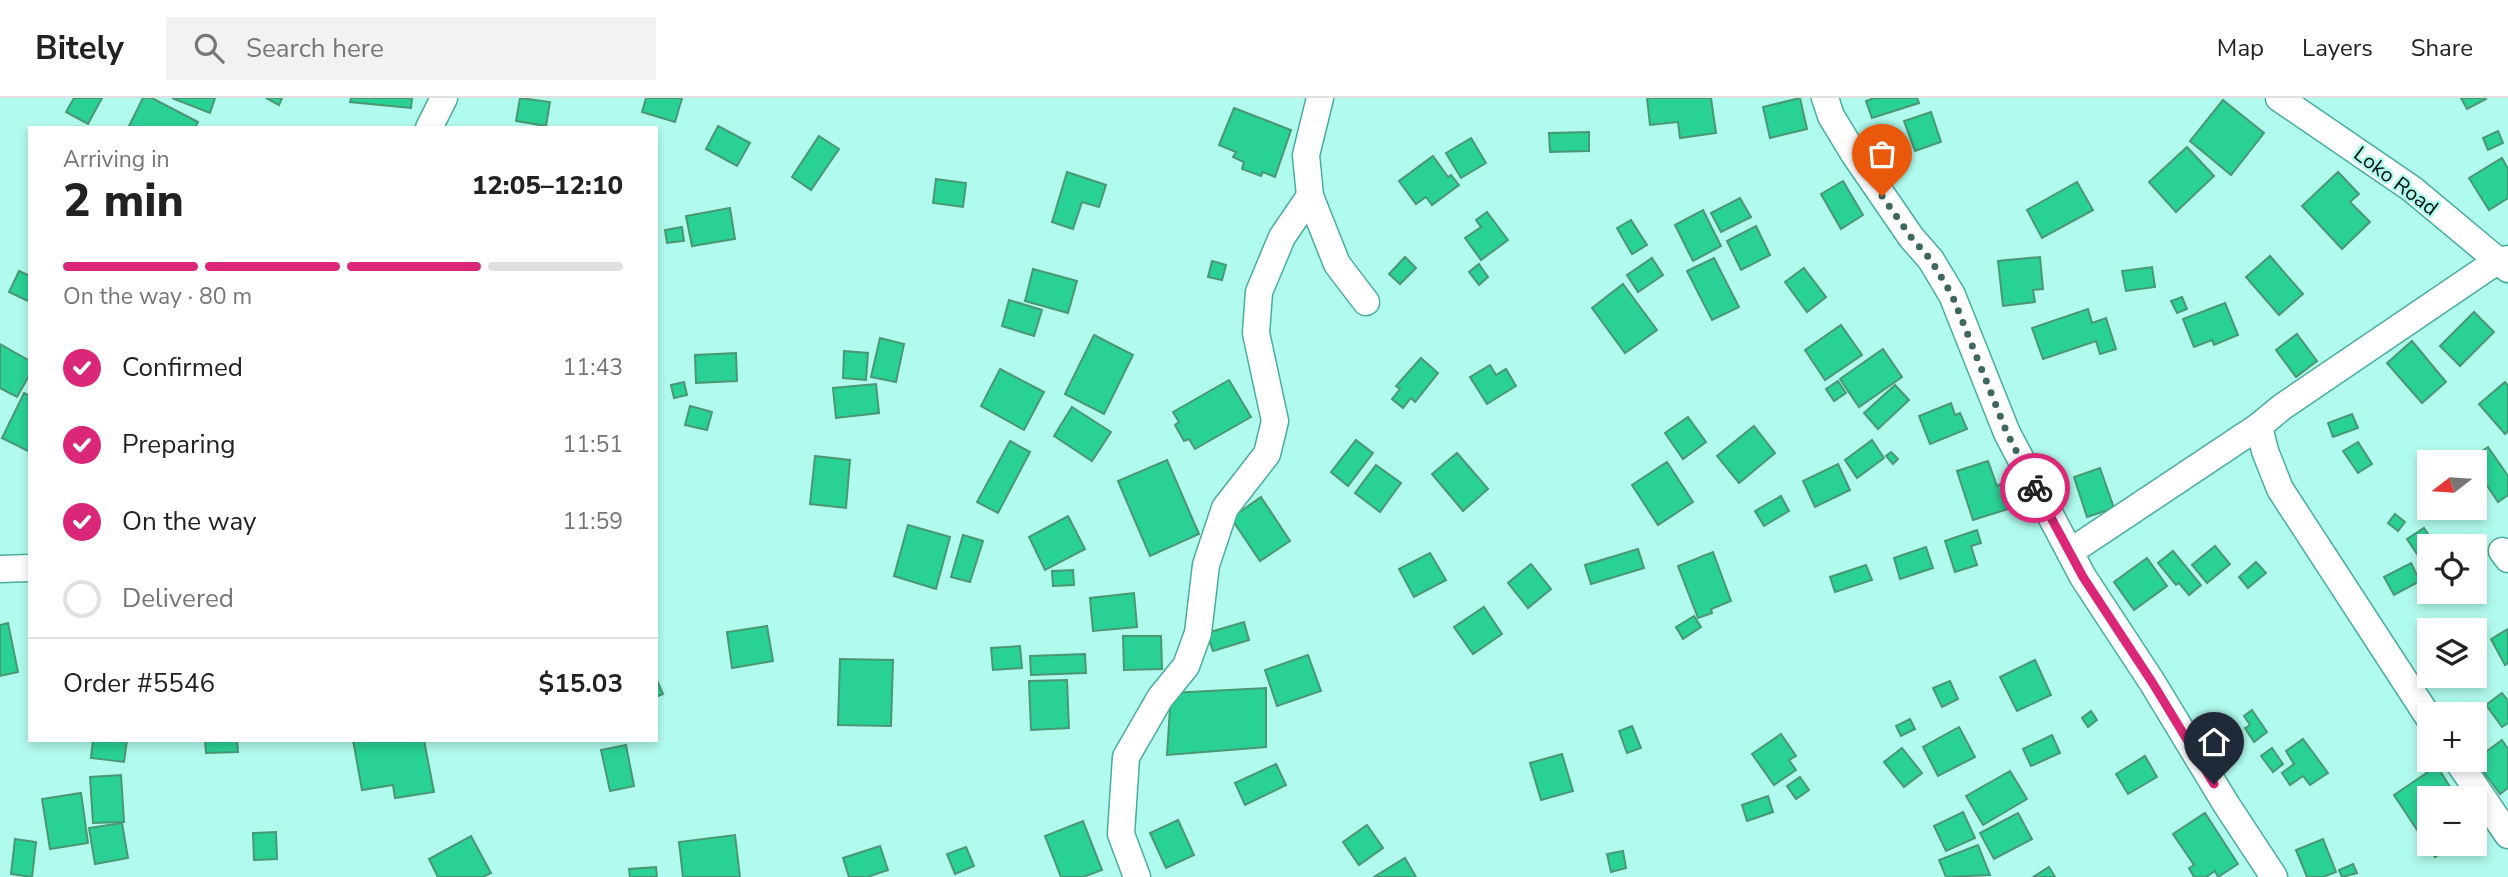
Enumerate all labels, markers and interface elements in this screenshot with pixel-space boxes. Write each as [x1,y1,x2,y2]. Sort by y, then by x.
search box [166,17,656,80]
text: Bitely [35,26,124,71]
icon: search [190,29,228,67]
text: Search here [246,31,384,66]
text: Map [2217,32,2264,64]
text: Layers [2302,32,2373,64]
text: Share [2411,32,2473,64]
pin [1852,124,1912,196]
icon: bag [1863,135,1901,173]
street label: Loko Road [2348,140,2444,222]
text: Arriving in [63,144,170,175]
text: 12:05–12:10 [472,168,623,203]
text: 2 min [63,169,184,232]
text: On the way · 80 m [63,281,252,312]
icon: check [63,349,101,387]
text: Confirmed [122,350,243,385]
text: 11:43 [563,352,623,383]
icon: check [63,426,101,464]
text: Preparing [122,427,235,462]
text: 11:51 [563,429,623,460]
north arrow [2417,450,2487,520]
map controls [2417,450,2487,856]
courier [2000,453,2070,523]
icon: bike [2016,469,2054,507]
icon: check [63,503,101,541]
text: On the way [122,504,256,539]
text: 11:59 [563,506,623,537]
button: locate [2417,534,2487,604]
text: Delivered [122,581,234,616]
button: layers [2417,618,2487,688]
text: Order #5546 [63,666,215,701]
text: $15.03 [539,666,623,701]
button: + [2417,702,2487,772]
pin [2184,712,2244,784]
icon: home [2195,723,2233,761]
button: − [2417,786,2487,856]

